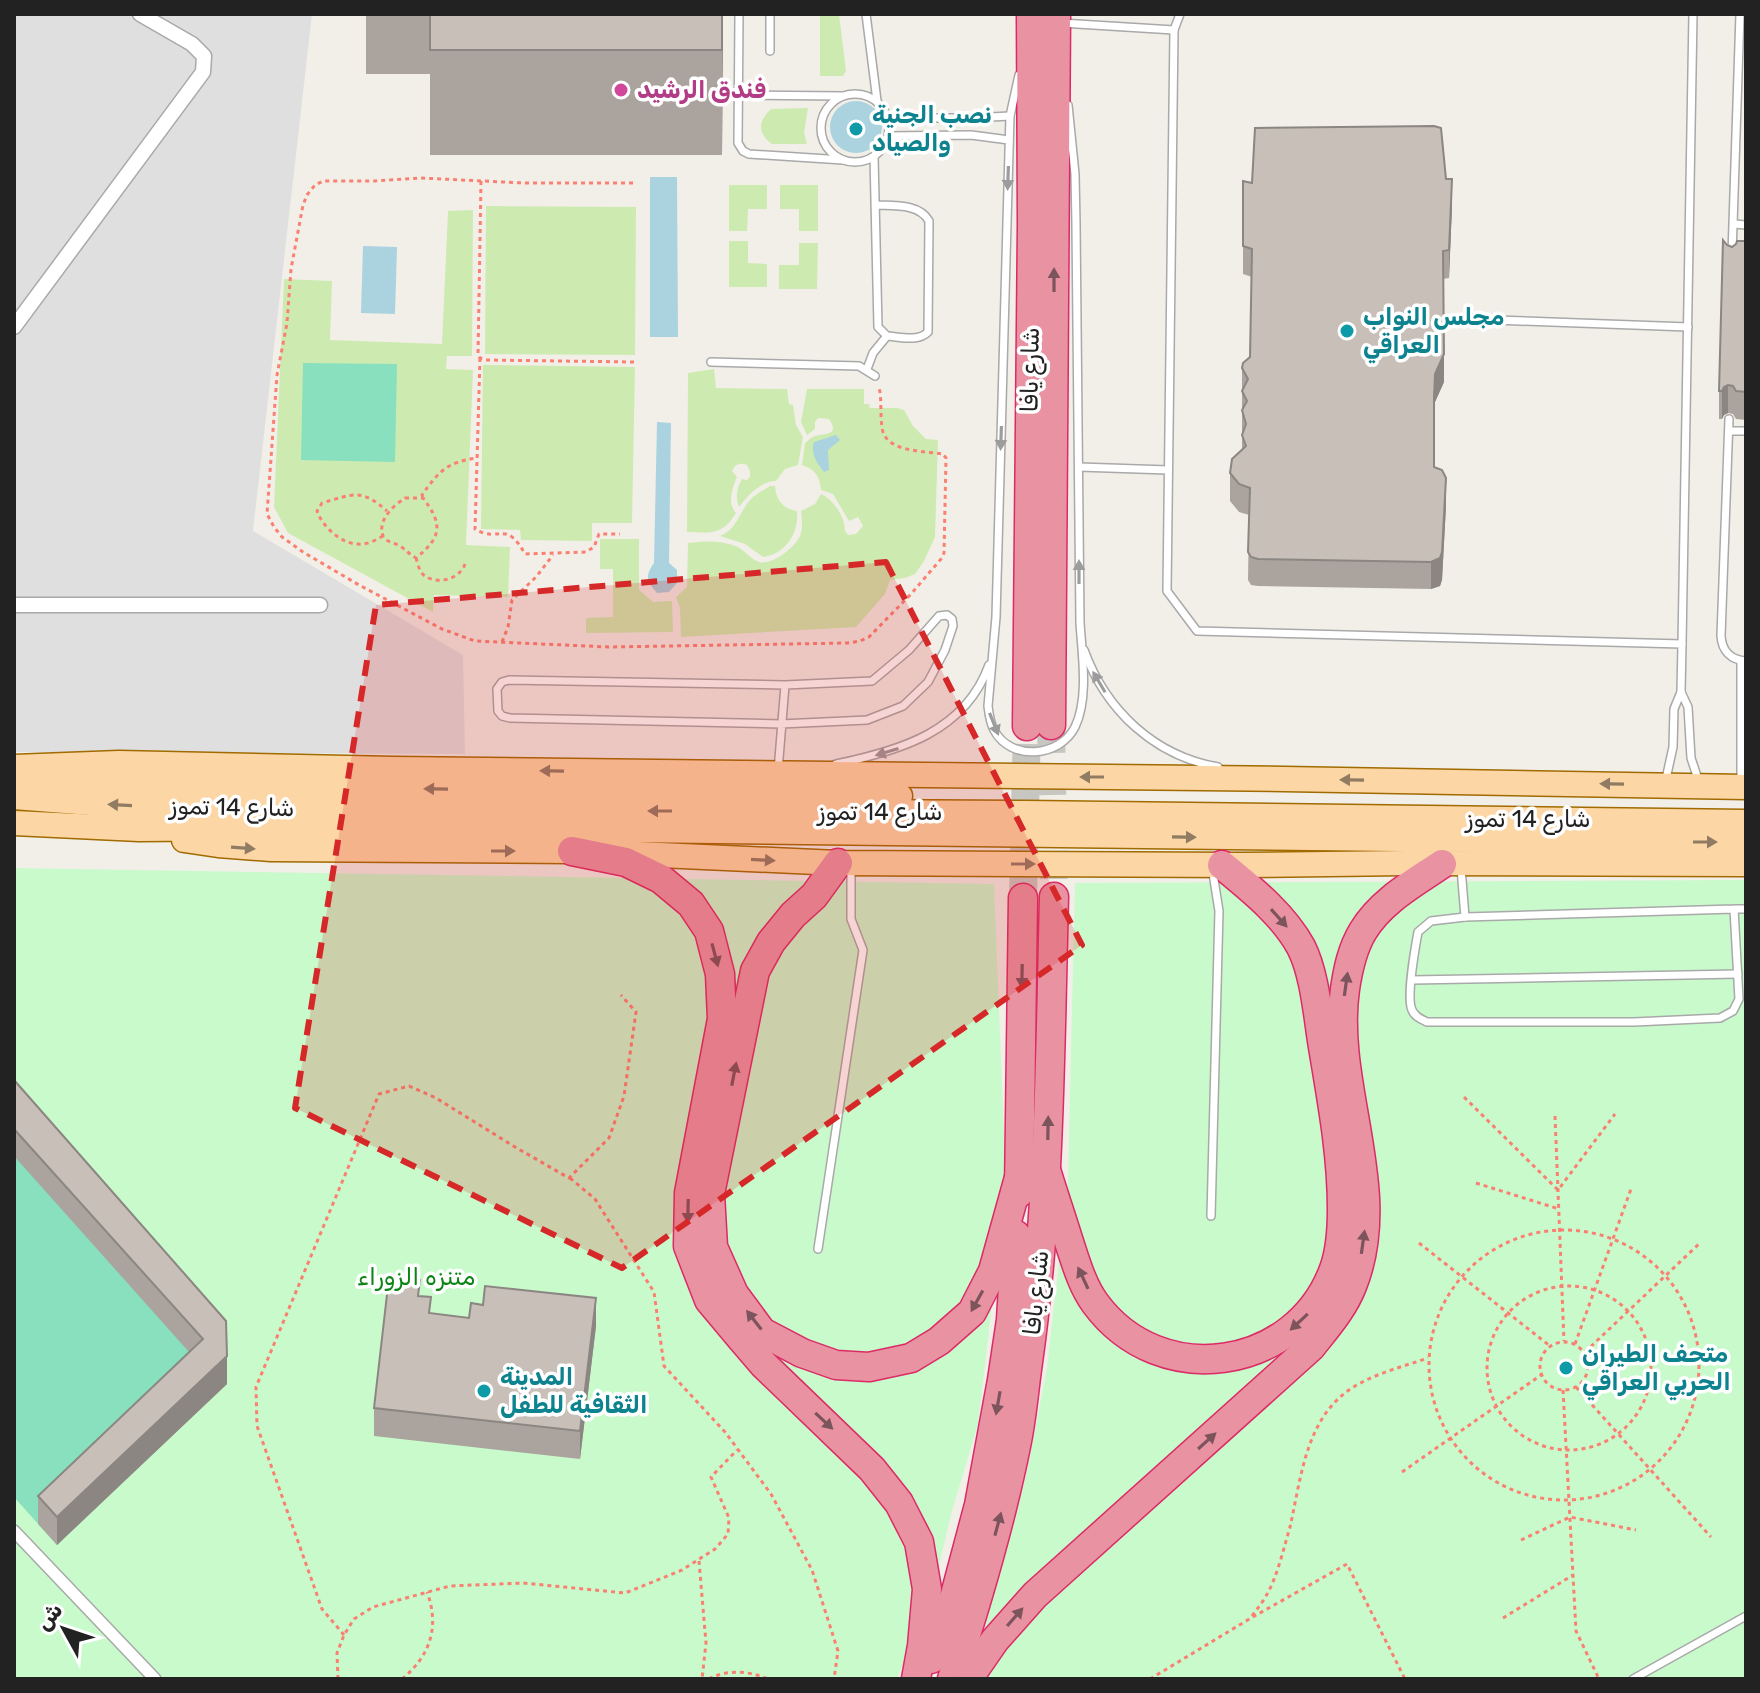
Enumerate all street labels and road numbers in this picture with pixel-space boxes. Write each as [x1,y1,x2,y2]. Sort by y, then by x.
street label: شارع يافا [1015,327,1047,413]
street label: شارع 14 تموز [167,792,295,824]
street label: شارع 14 تموز [815,798,943,828]
street label: شارع 14 تموز [1463,805,1591,835]
street label: شارع يافا [1018,1249,1056,1337]

